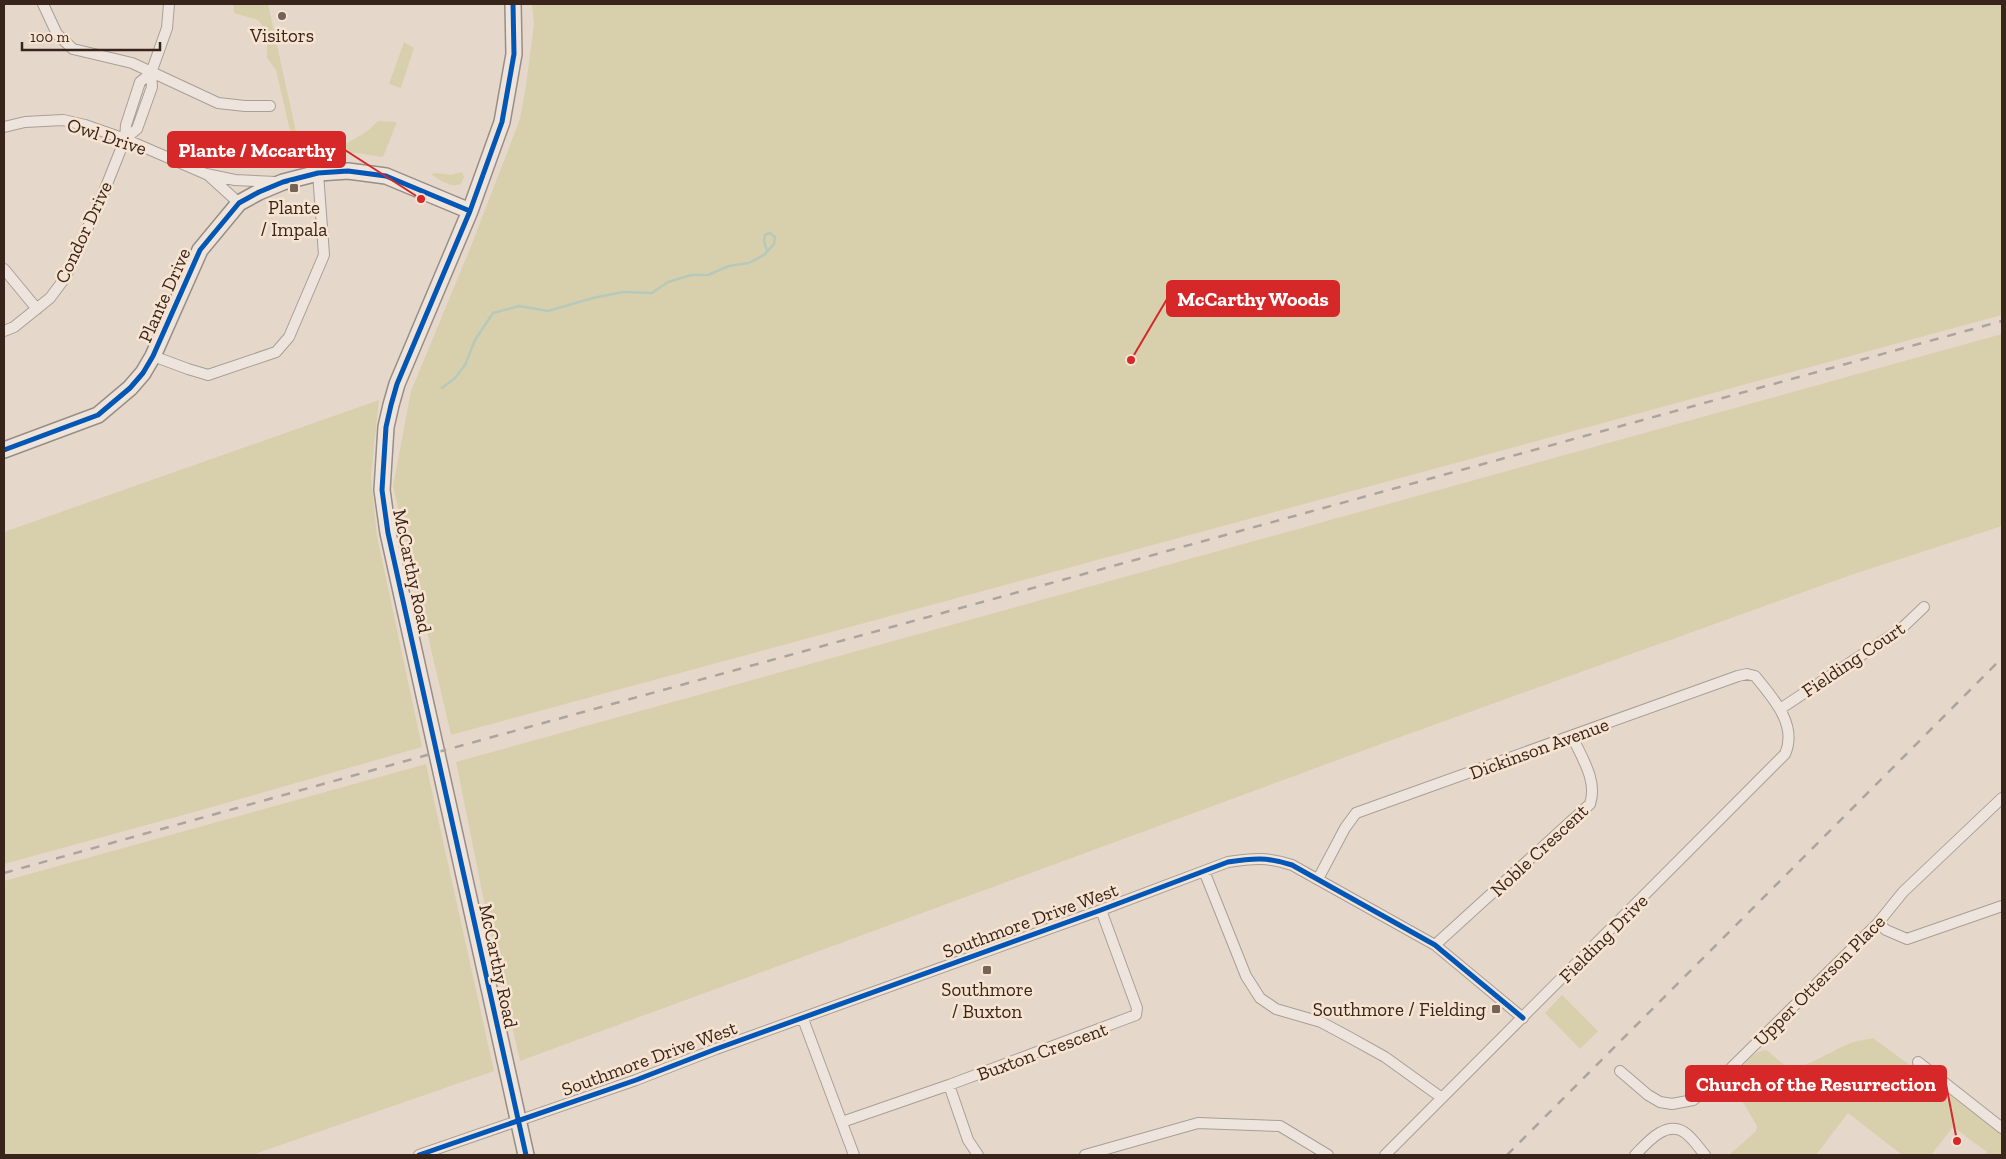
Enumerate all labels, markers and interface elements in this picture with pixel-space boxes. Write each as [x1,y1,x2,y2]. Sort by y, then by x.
marker: Visitors [276,10,288,22]
scale bar [22,20,160,52]
place label: Visitors [249,24,314,47]
text: 100 m [30,28,69,46]
street label: Owl Drive [64,113,150,160]
callout: Plante / Mccarthy [168,132,345,167]
text: Plante / Mccarthy [178,138,336,162]
street label: Condor Drive [50,178,117,287]
marker: Plante / Impala [288,182,300,194]
place label: Plante / Impala [260,196,328,241]
street label: Plante Drive [133,244,196,346]
callout: McCarthy Woods [1167,281,1339,316]
text: McCarthy Woods [1177,287,1329,311]
street label: McCarthy Road [388,507,437,636]
street label: Fielding Court [1798,617,1909,702]
street label: Dickinson Avenue [1466,713,1612,784]
street label: Noble Crescent [1486,799,1593,901]
street label: Southmore Drive West [939,878,1121,963]
street label: Fielding Drive [1554,889,1653,987]
street label: McCarthy Road [474,902,523,1031]
street label: Upper Otterson Place [1749,910,1890,1051]
marker: Southmore / Buxton [981,964,993,976]
place label: Southmore / Buxton [941,978,1033,1023]
place label: Southmore / Fielding [1313,998,1487,1021]
marker: Southmore / Fielding [1490,1003,1502,1015]
street label: Southmore Drive West [558,1016,740,1101]
street label: Buxton Crescent [974,1017,1111,1086]
callout: Church of the Resurrection [1686,1066,1946,1101]
text: Church of the Resurrection [1696,1072,1936,1096]

